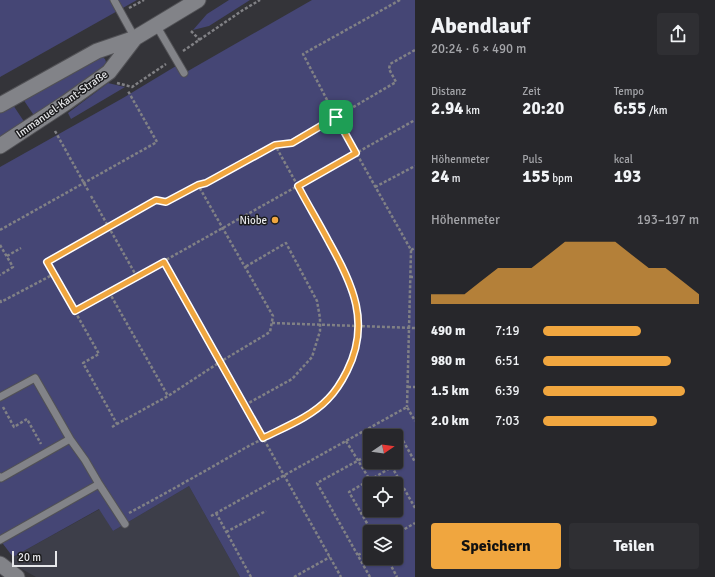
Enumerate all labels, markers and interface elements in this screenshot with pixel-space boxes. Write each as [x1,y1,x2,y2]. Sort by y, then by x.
text: Abendlauf [431,12,530,39]
button: share [657,13,699,55]
text: 20:24 · 6 × 490 m [431,41,526,57]
street label: Immanuel-Kant-Straße [14,68,110,140]
text: Distanz [431,85,466,98]
text: Zeit [522,85,541,98]
text: Tempo [614,85,644,98]
text: 2.94 [431,98,463,119]
text: 20:20 [522,98,564,119]
text: 6:55 [614,98,646,119]
pin [319,100,353,134]
text: km [463,104,480,117]
text: /km [646,104,668,117]
icon: arrive [325,106,347,128]
text: Höhenmeter [431,153,489,166]
text: Puls [522,153,542,166]
text: kcal [614,153,633,166]
text: 24 [431,166,449,187]
text: 155 [522,166,550,187]
text: 193 [614,166,641,187]
text: m [449,172,461,185]
text: bpm [550,172,573,185]
text: Höhenmeter [431,212,500,228]
text: 193–197 m [637,212,699,228]
place label: Niobe [240,214,267,227]
marker: Niobe [270,215,280,225]
text: 490 m [431,323,465,339]
text: 7:19 [495,323,520,339]
text: 980 m [431,353,465,369]
text: 6:51 [495,353,520,369]
text: 1.5 km [431,383,469,399]
text: 6:39 [495,383,520,399]
text: 2.0 km [431,413,469,429]
text: 7:03 [495,413,520,429]
north arrow [363,429,403,469]
map controls [363,429,403,565]
button: locate [363,477,403,517]
button: Speichern [431,523,561,569]
button: Teilen [569,523,699,569]
button: layers [363,525,403,565]
scale bar [12,549,57,568]
text: 20 m [18,551,41,564]

